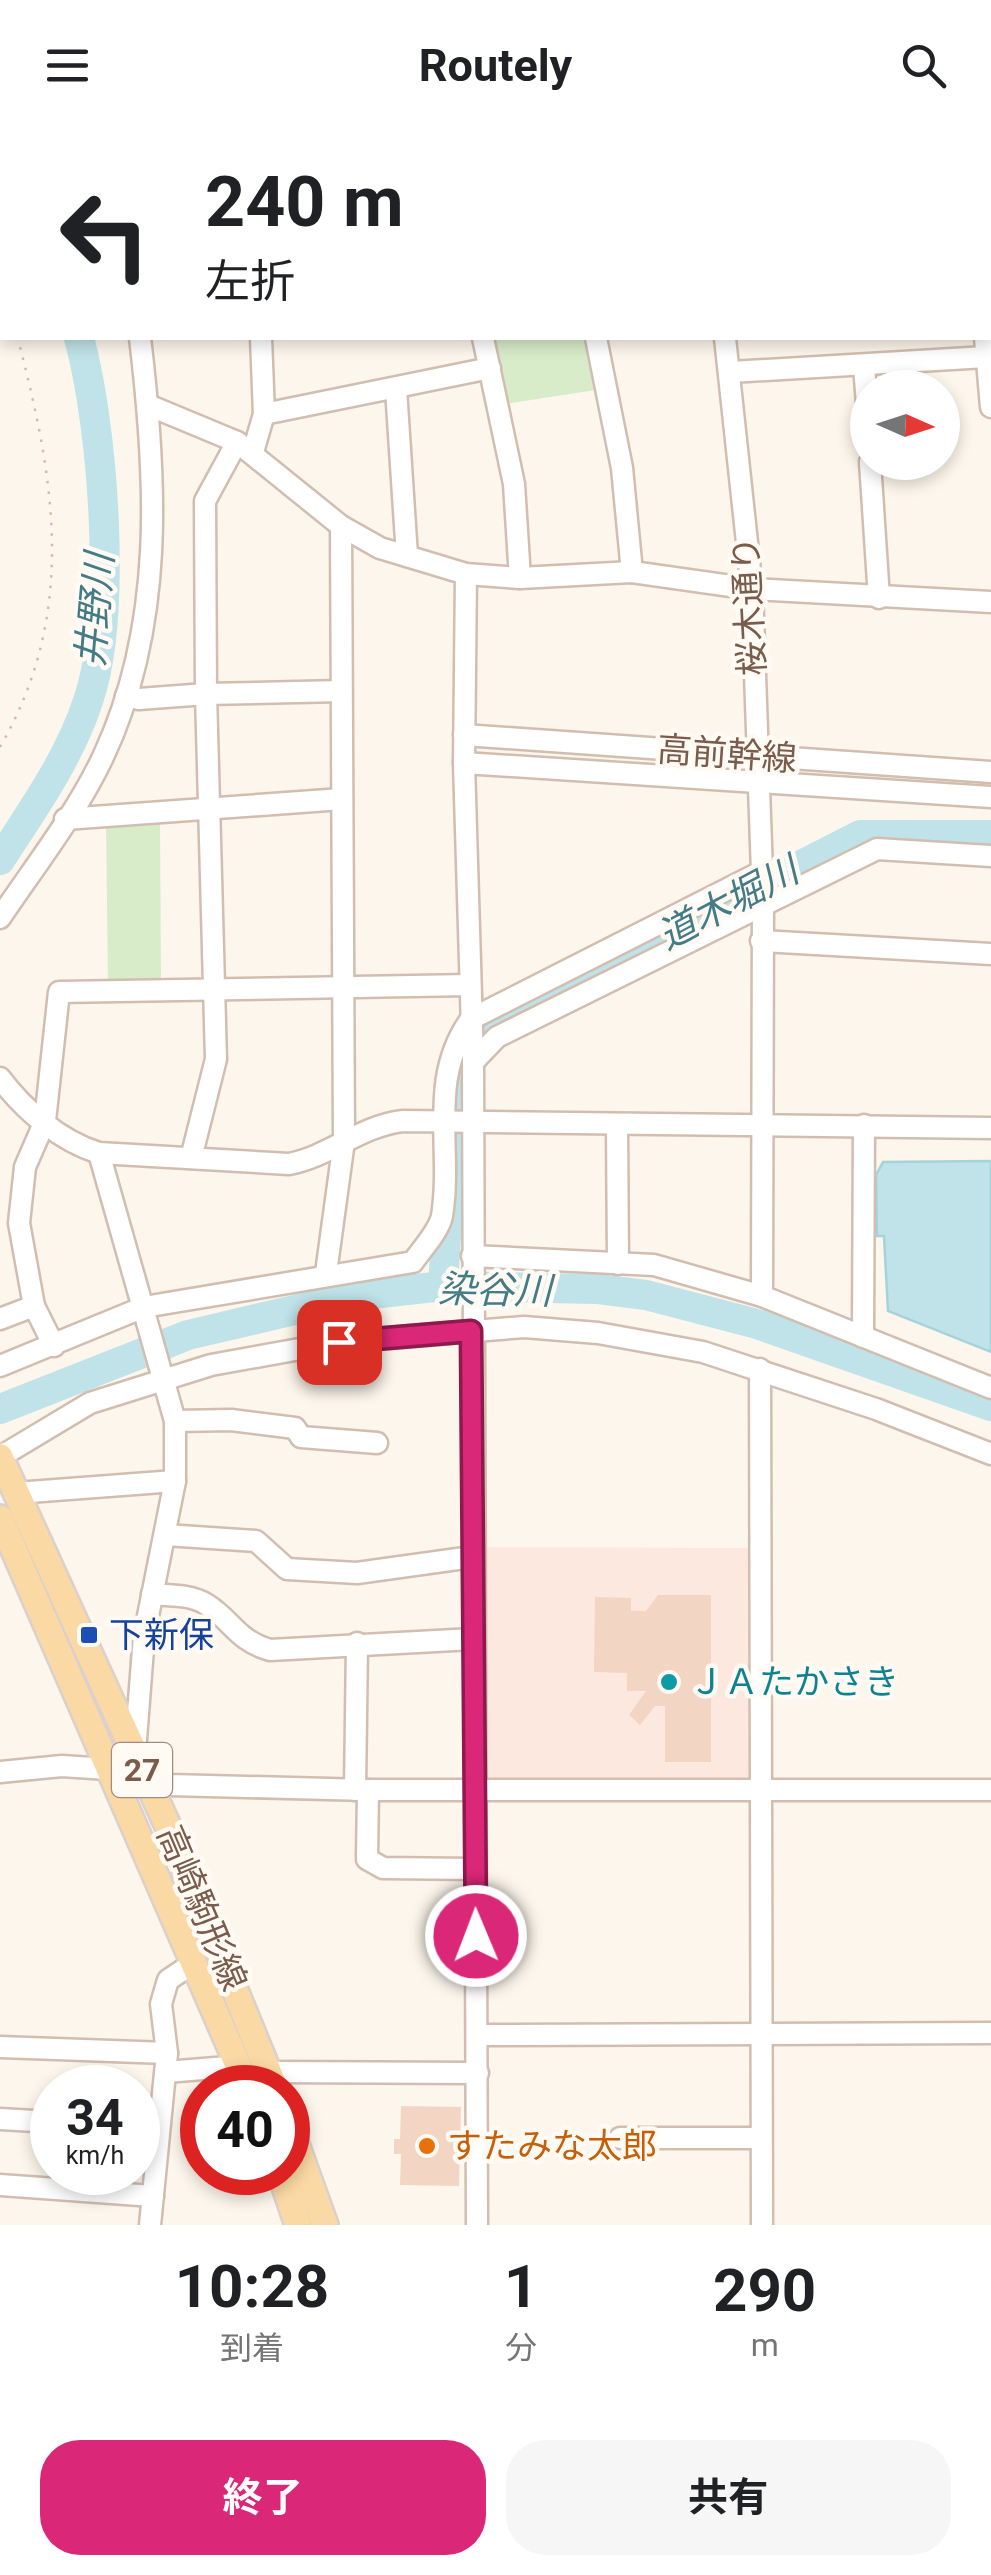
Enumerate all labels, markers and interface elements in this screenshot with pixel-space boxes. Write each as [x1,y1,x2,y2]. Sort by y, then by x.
icon: menu [40,38,95,93]
icon: search [896,38,951,93]
text: Routely [419,39,572,92]
text: 240 m [205,161,404,243]
icon: left [40,170,170,300]
text: 左折 [205,255,295,308]
north arrow [850,370,960,480]
map controls [850,370,960,480]
street label: 桜木通り [725,535,774,677]
water label: 井野川 [68,547,122,669]
street label: 高前幹線 [656,729,798,780]
water label: 道木堀川 [651,846,809,958]
water label: 染谷川 [438,1267,556,1313]
pin [297,1300,382,1385]
icon: arrive [312,1315,367,1370]
place label: 下新保 [109,1615,214,1656]
marker: 下新保 [78,1624,100,1646]
place label: ＪＡたかさき [689,1662,899,1703]
marker: ＪＡたかさき [658,1671,680,1693]
road number: 27 [112,1743,172,1797]
street label: 高崎駒形線 [148,1820,255,1997]
position arrow [424,1884,528,1988]
speed limit sign: 40 [180,2065,310,2195]
text: 34 [66,2089,124,2147]
place label: すたみな太郎 [447,2126,657,2167]
marker: すたみな太郎 [416,2135,438,2157]
text: km/h [66,2141,124,2170]
text: 10:28 [175,2251,329,2322]
text: 1 [504,2251,538,2322]
text: 290 [713,2255,816,2326]
text: m [751,2326,779,2364]
text: 到着 [220,2329,284,2367]
text: 分 [505,2329,537,2367]
button: 終了 [40,2440,486,2555]
button: 共有 [506,2440,951,2555]

